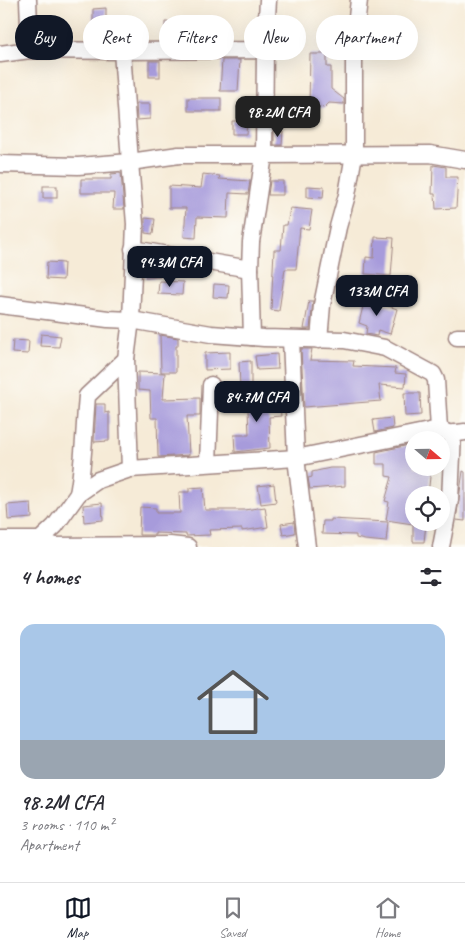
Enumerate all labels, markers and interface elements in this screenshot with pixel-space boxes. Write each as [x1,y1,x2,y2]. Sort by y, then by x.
chip: Buy [15,15,73,60]
chip: Rent [83,15,149,60]
chip: Filters [159,15,234,60]
chip: New [244,15,306,60]
chip: Apartment [316,15,418,60]
pin: 98.2M CFA [221,96,335,138]
text: 98.2M CFA [246,102,310,122]
pin: 94.3M CFA [113,246,227,288]
text: 94.3M CFA [138,252,202,272]
pin: 133M CFA [325,274,429,317]
text: 133M CFA [347,281,407,301]
pin: 84.7M CFA [200,380,314,423]
text: 84.7M CFA [225,387,289,407]
north arrow [405,431,450,476]
map controls [405,431,450,531]
button: locate [405,486,450,531]
icon: filters [417,563,445,591]
text: 4 homes [20,564,79,590]
icon: home [188,657,278,747]
text: 98.2M CFA [20,789,103,815]
text: 3 rooms · 110 m² [20,815,114,835]
text: Apartment [20,835,79,855]
tab: Map [64,894,92,941]
tab: Saved [219,894,247,941]
tab: Home [374,894,402,941]

